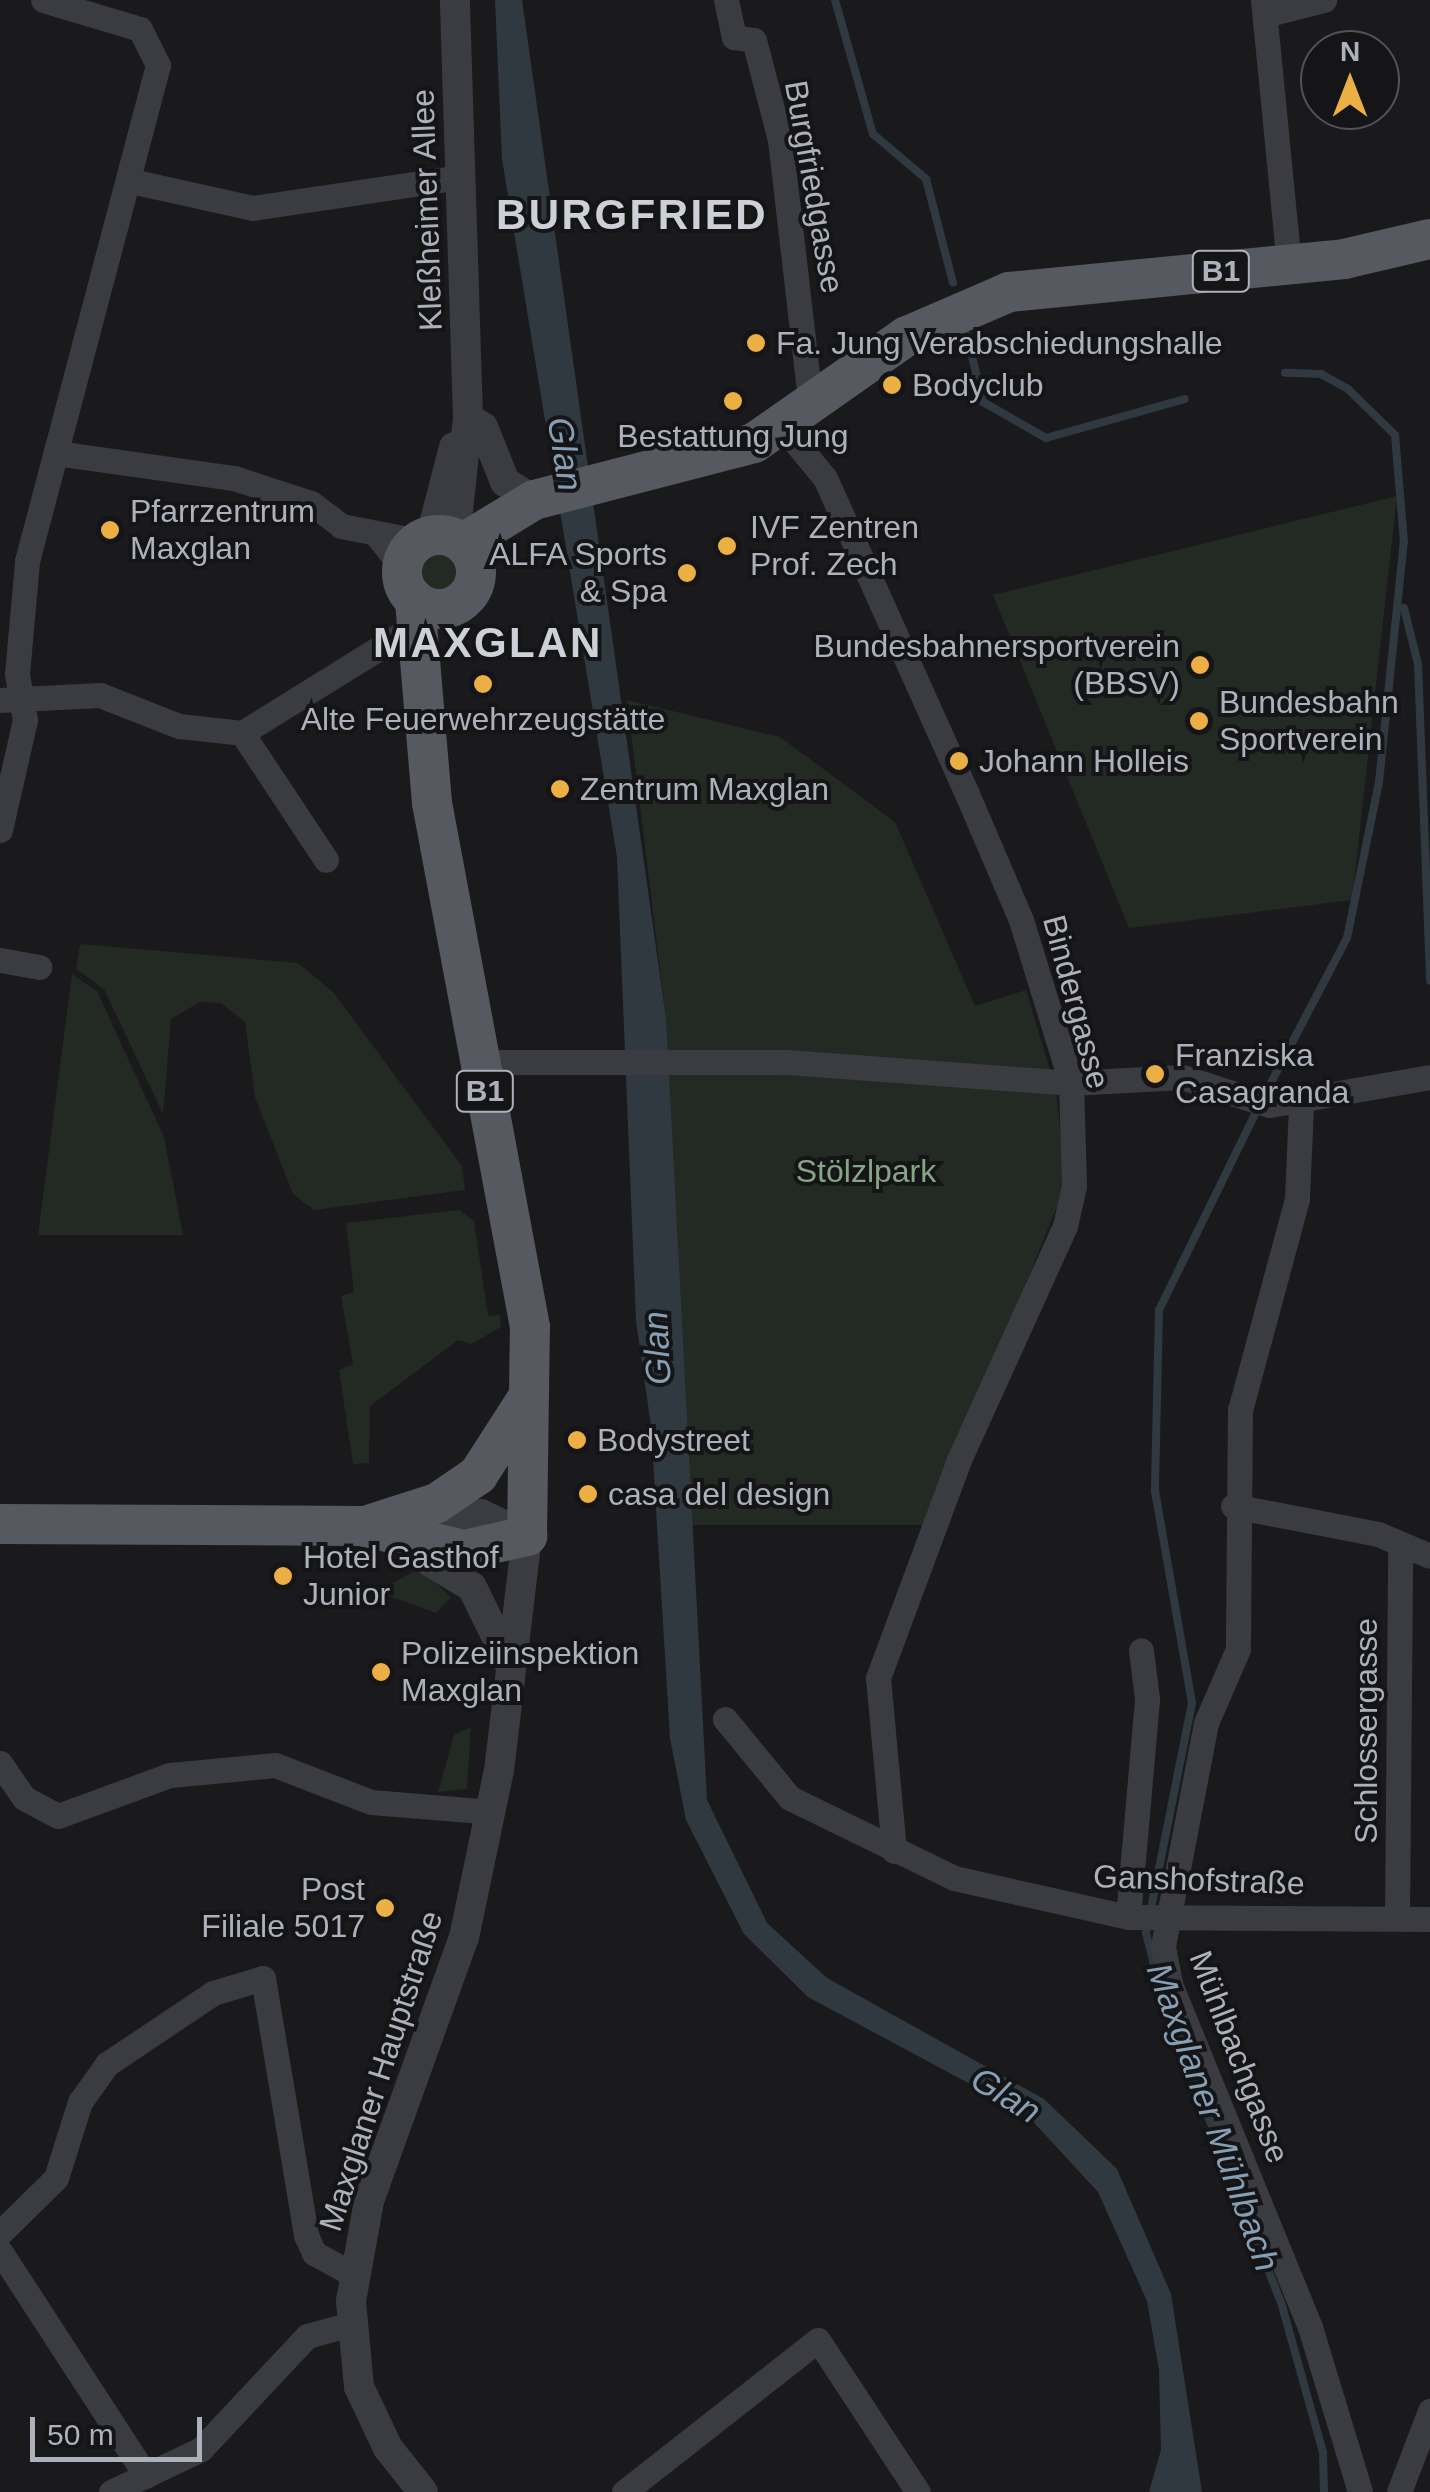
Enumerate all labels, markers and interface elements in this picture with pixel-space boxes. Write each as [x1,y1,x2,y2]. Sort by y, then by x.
north arrow [1300,30,1400,130]
text: N [1340,36,1360,67]
street label: Burgfriedgasse [776,78,852,296]
street label: Kleßheimer Allee [404,88,450,332]
district label: BURGFRIED [496,190,768,240]
road number: B1 [1191,246,1251,296]
place label: Fa. Jung Verabschiedungshalle [776,324,1223,362]
marker: Fa. Jung Verabschiedungshalle [745,332,767,354]
place label: Bodyclub [912,366,1044,404]
marker: Bodyclub [881,374,903,396]
marker: Bestattung Jung [722,390,744,412]
water label: Glan [538,414,592,494]
place label: Bestattung Jung [617,417,849,455]
place label: Pfarrzentrum Maxglan [130,493,315,568]
place label: IVF Zentren Prof. Zech [750,509,919,584]
marker: Pfarrzentrum Maxglan [99,519,121,541]
marker: IVF Zentren Prof. Zech [714,533,740,559]
place label: ALFA Sports & Spa [487,536,667,611]
marker: ALFA Sports & Spa [676,562,698,584]
district label: MAXGLAN [373,618,603,668]
place label: Bundesbahnersportverein (BBSV) [814,628,1180,703]
marker: Bundesbahnersportverein (BBSV) [1189,654,1211,676]
marker: Alte Feuerwehrzeugstätte [472,673,494,695]
place label: Bundesbahn Sportverein [1219,684,1399,759]
place label: Alte Feuerwehrzeugstätte [301,700,665,738]
marker: Bundesbahn Sportverein [1188,710,1210,732]
place label: Johann Holleis [979,742,1189,780]
marker: Johann Holleis [948,750,970,772]
place label: Zentrum Maxglan [580,770,829,808]
marker: Zentrum Maxglan [549,778,571,800]
street label: Bindergasse [1034,911,1118,1093]
place label: Franziska Casagranda [1175,1037,1349,1112]
marker: Franziska Casagranda [1144,1063,1166,1085]
road number: B1 [455,1066,515,1116]
park label: Stölzlpark [796,1152,936,1190]
water label: Glan [634,1310,680,1386]
place label: Bodystreet [597,1421,750,1459]
marker: Bodystreet [566,1429,588,1451]
place label: casa del design [608,1475,830,1513]
marker: casa del design [577,1483,599,1505]
place label: Hotel Gasthof Junior [303,1539,499,1614]
marker: Hotel Gasthof Junior [272,1565,294,1587]
street label: Schlossergasse [1347,1618,1385,1844]
place label: Polizeiinspektion Maxglan [401,1635,639,1710]
marker: Polizeiinspektion Maxglan [370,1661,392,1683]
street label: Ganshofstraße [1093,1857,1305,1903]
place label: Post Filiale 5017 [201,1871,365,1946]
marker: Post Filiale 5017 [374,1897,396,1919]
street label: Maxglaner Hauptstraße [311,1906,451,2236]
street label: Mühlbachgasse [1181,1945,1297,2169]
water label: Maxglaner Mühlbach [1138,1957,1288,2277]
water label: Glan [964,2058,1048,2132]
scale bar [35,2397,208,2459]
text: 50 m [47,2418,114,2451]

